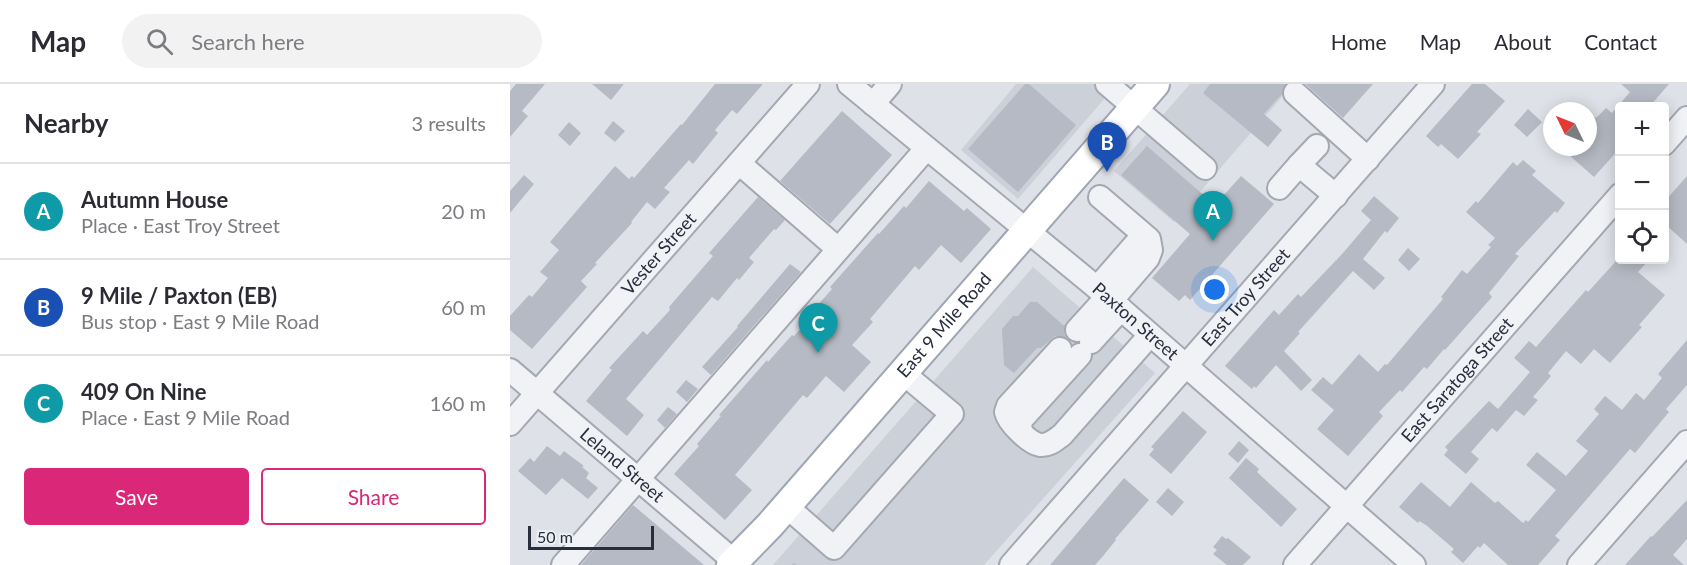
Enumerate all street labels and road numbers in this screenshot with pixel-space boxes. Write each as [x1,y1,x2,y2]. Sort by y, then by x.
street label: Vester Street [616,207,701,299]
street label: East Troy Street [1196,243,1294,350]
street label: East 9 Mile Road [892,268,995,382]
street label: Paxton Street [1088,277,1184,365]
street label: East Saratoga Street [1396,312,1518,446]
street label: Leland Street [576,423,669,507]

